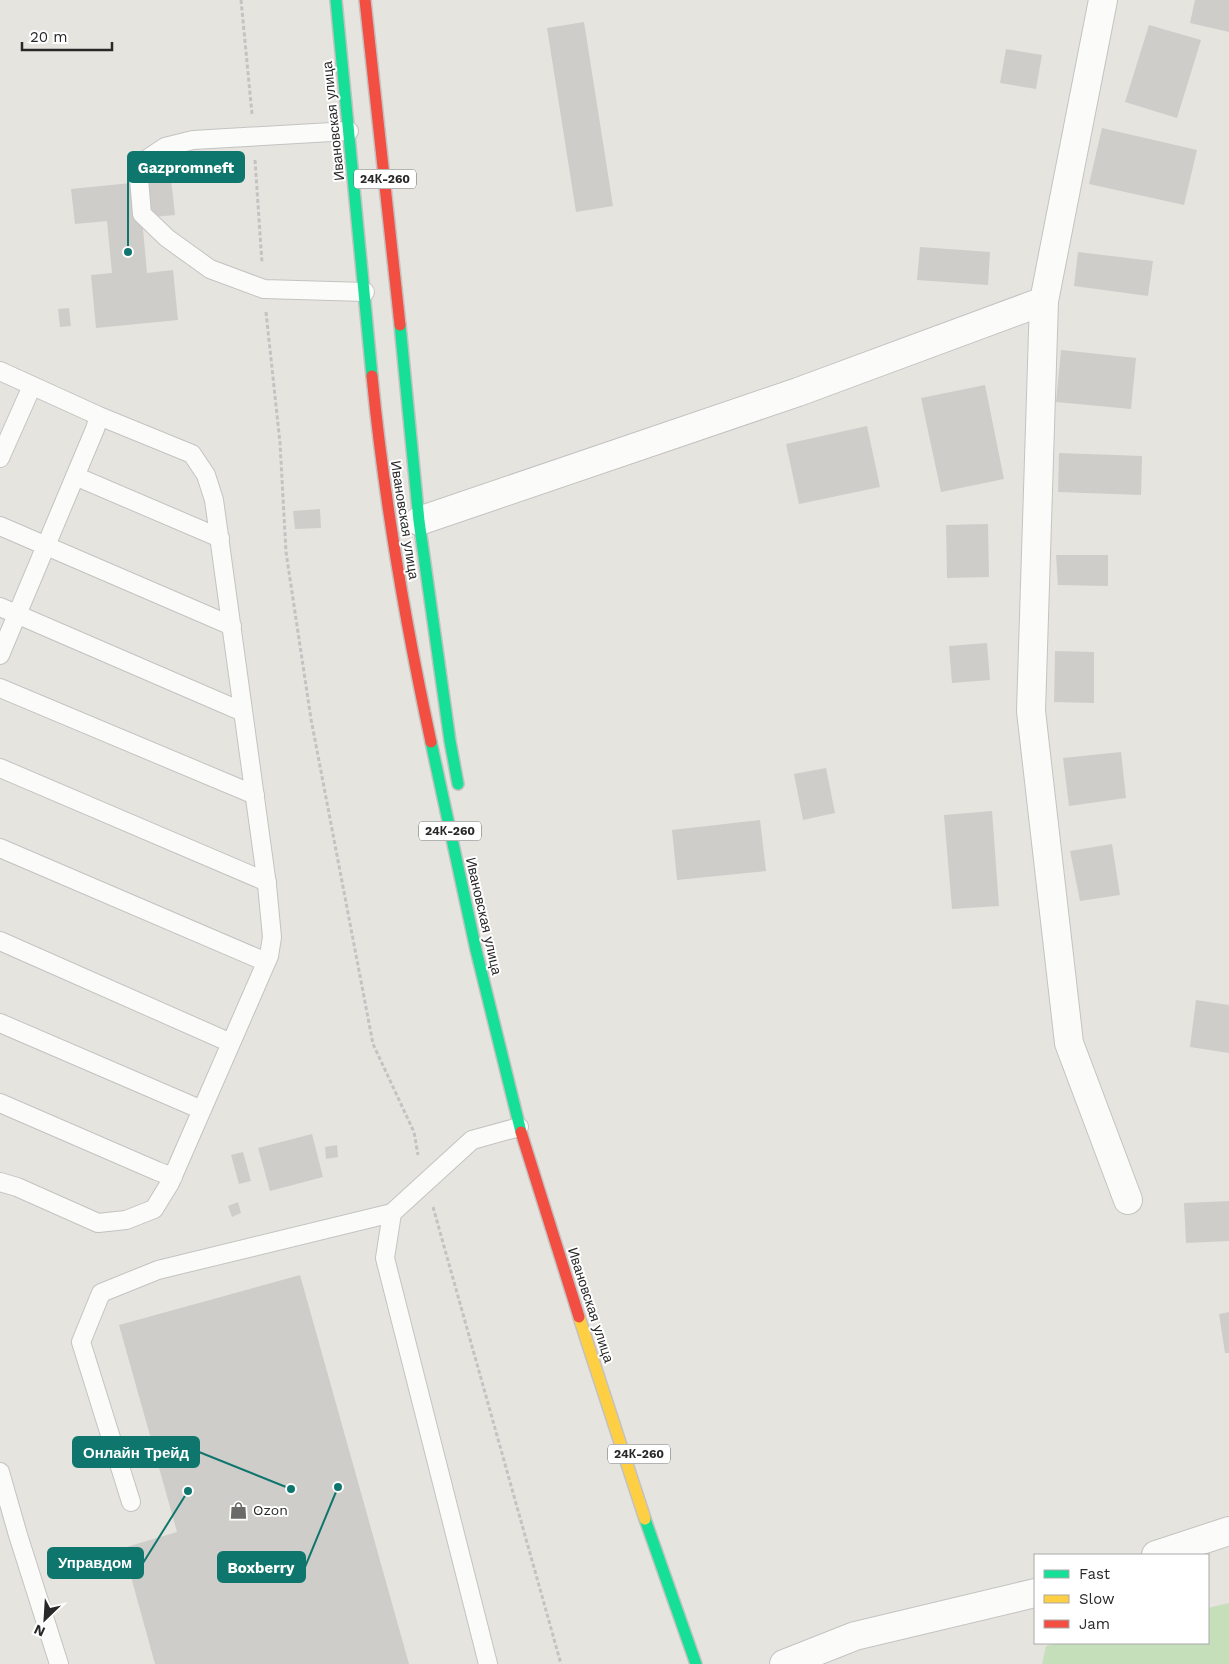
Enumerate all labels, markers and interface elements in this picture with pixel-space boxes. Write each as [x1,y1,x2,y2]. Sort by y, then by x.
scale bar [22,20,112,52]
text: 20 m [30,28,68,46]
street label: Ивановская улица [319,60,347,182]
callout: Gazpromneft [128,152,244,182]
text: Gazpromneft [138,159,235,177]
road number: 24К-260 [354,170,416,188]
street label: Ивановская улица [388,459,422,581]
road number: 24К-260 [419,821,481,840]
street label: Ивановская улица [463,856,505,976]
street label: Ивановская улица [565,1245,617,1365]
callout: Онлайн Трейд [73,1437,199,1467]
text: Онлайн Трейд [83,1444,189,1462]
road number: 24К-260 [608,1445,670,1464]
shop icon: Ozon [229,1500,249,1520]
place label: Ozon [253,1502,288,1518]
callout: Управдом [48,1548,143,1578]
callout: Boxberry [218,1552,305,1582]
text: Управдом [58,1554,132,1572]
legend [1034,1554,1209,1644]
text: Boxberry [227,1559,295,1577]
text: Fast [1079,1565,1111,1583]
text: Slow [1079,1590,1115,1608]
north arrow [20,1594,70,1644]
text: Jam [1079,1615,1110,1633]
text: N [31,1621,48,1640]

